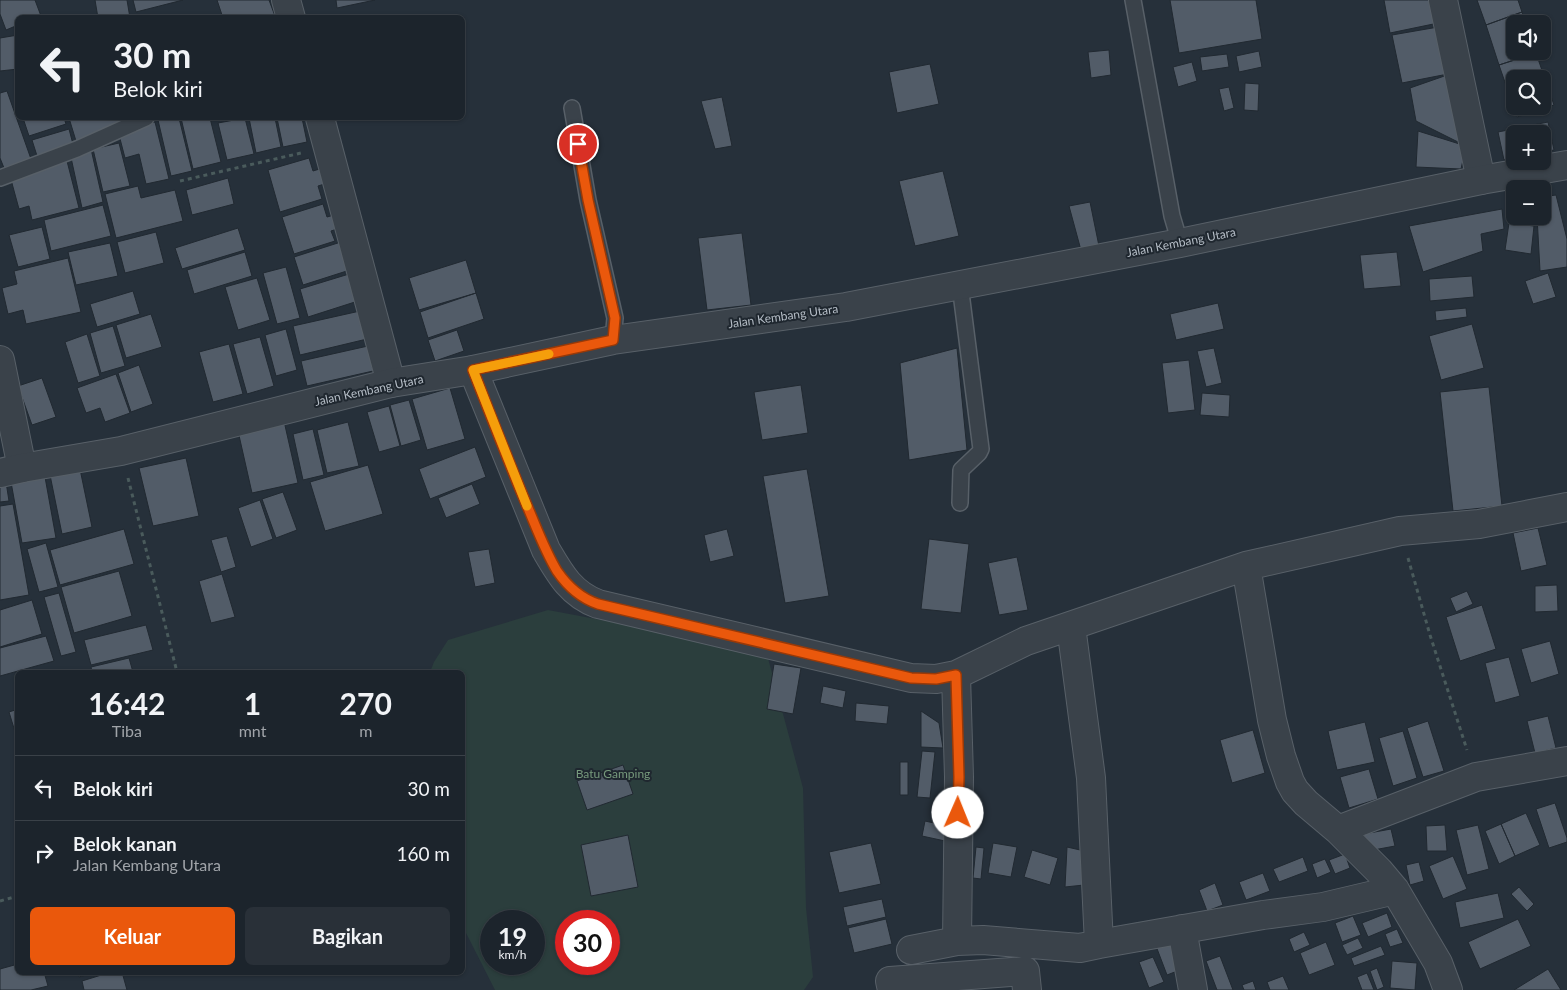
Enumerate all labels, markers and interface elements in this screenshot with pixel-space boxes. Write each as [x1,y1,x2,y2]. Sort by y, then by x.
map controls [1506,15,1551,225]
button: sound [1506,15,1551,60]
text: 30 m [113,33,191,75]
icon: left [30,35,95,100]
button: search [1506,70,1551,115]
text: Belok kiri [113,75,203,102]
pin [557,123,599,165]
button: + [1506,125,1551,170]
icon: arrive [564,130,592,158]
button: − [1506,180,1551,225]
street label: Jalan Kembang Utara [1125,224,1237,260]
street label: Jalan Kembang Utara [727,301,839,331]
street label: Jalan Kembang Utara [313,371,425,409]
text: 16:42 [88,685,166,721]
text: 1 [244,685,261,721]
text: 270 [340,685,392,721]
text: Tiba [112,721,142,740]
text: mnt [239,721,266,740]
text: m [359,721,372,740]
park label: Batu Gamping [576,766,650,781]
icon: left [30,774,58,802]
text: Belok kiri [73,777,153,800]
text: 30 m [407,777,450,800]
position arrow [931,786,983,838]
text: Belok kanan [73,832,177,855]
icon: right [30,839,58,867]
text: 160 m [396,842,450,865]
text: Jalan Kembang Utara [73,855,221,874]
button: Keluar [30,907,235,965]
button: Bagikan [245,907,450,965]
speed limit sign: 30 [555,910,620,975]
text: 19 [498,921,527,951]
text: km/h [498,947,527,962]

